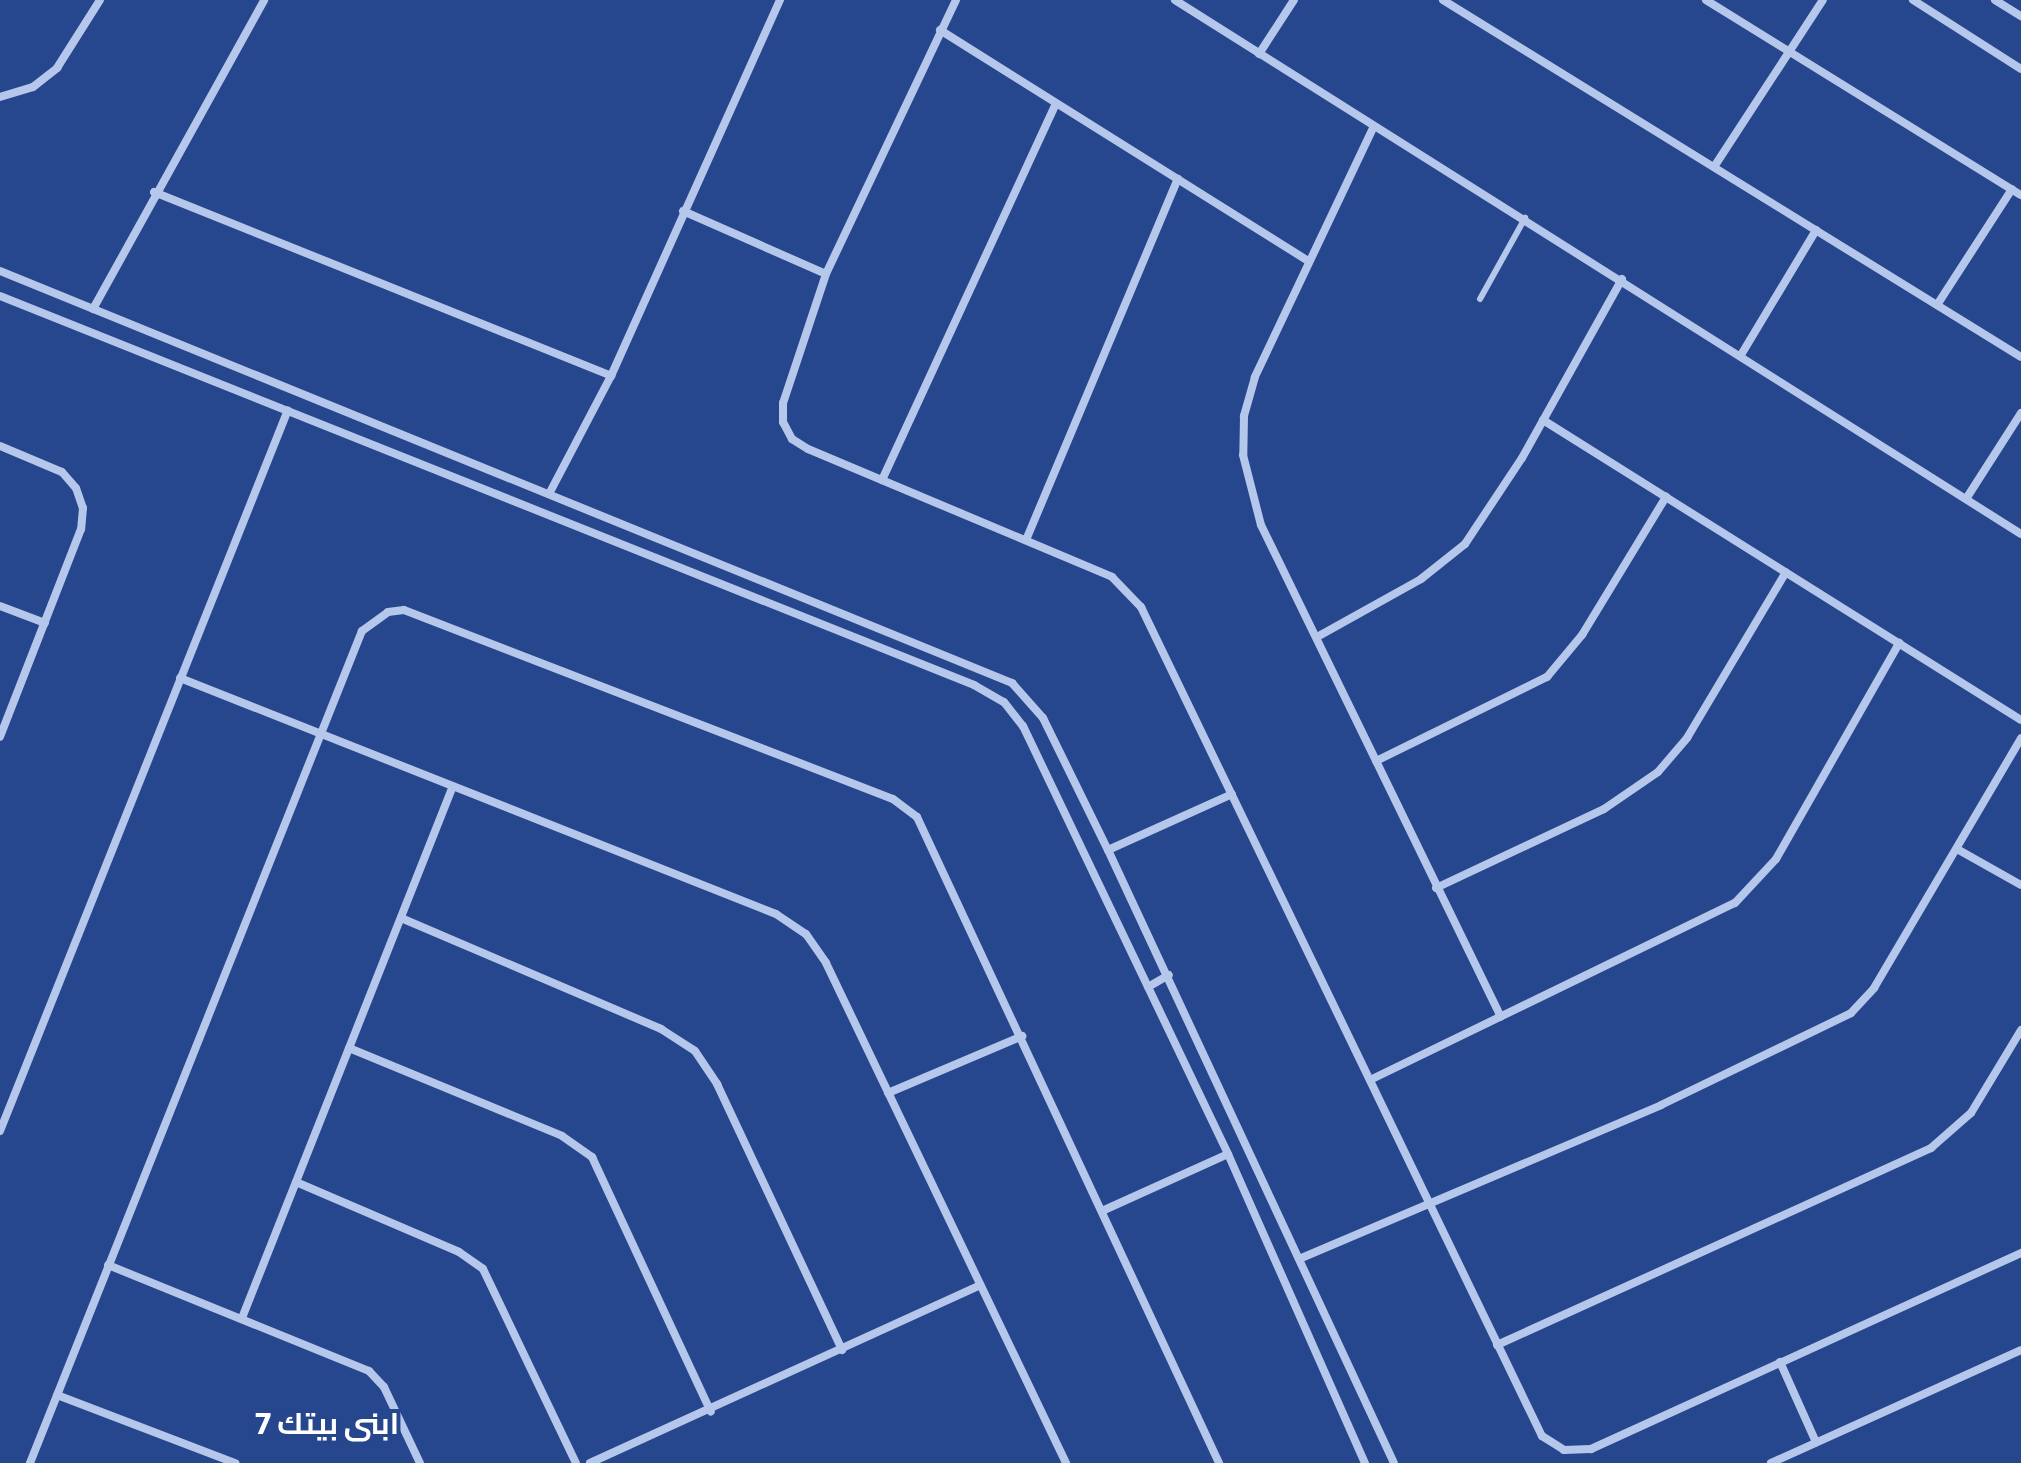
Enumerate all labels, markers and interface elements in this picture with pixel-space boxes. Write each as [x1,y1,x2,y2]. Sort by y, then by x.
district label: ابنى بيتك 7 [255,1404,399,1440]

